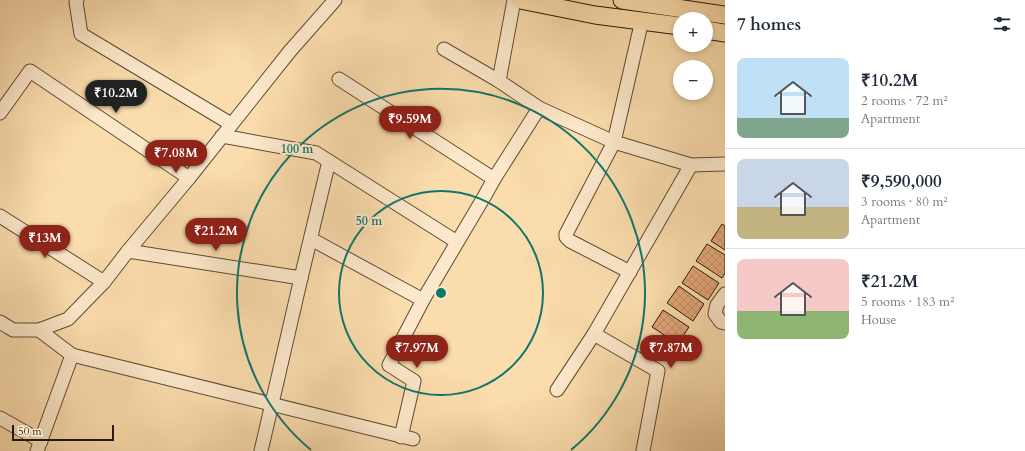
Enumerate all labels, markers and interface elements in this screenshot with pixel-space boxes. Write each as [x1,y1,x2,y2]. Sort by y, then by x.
map controls [673,12,713,100]
button: + [673,12,713,52]
text: 7 homes [737,13,801,36]
icon: filters [991,13,1013,35]
button: − [673,60,713,100]
text: ₹10.2M [861,69,918,92]
icon: home [769,74,817,122]
pin: ₹10.2M [83,80,149,114]
text: ₹10.2M [94,84,138,102]
text: 2 rooms · 72 m² [861,92,948,110]
pin: ₹9.59M [377,106,443,140]
text: ₹9.59M [388,110,432,128]
text: Apartment [861,110,920,128]
pin: ₹7.08M [143,140,209,174]
text: 100 m [281,141,314,157]
text: ₹7.08M [154,144,198,162]
text: ₹9,590,000 [861,170,942,193]
icon: home [769,175,817,223]
text: 3 rooms · 80 m² [861,193,948,211]
text: Apartment [861,211,920,229]
text: 50 m [356,213,383,229]
pin: ₹21.2M [183,218,249,252]
text: ₹21.2M [194,222,238,240]
pin: ₹13M [21,225,69,259]
text: ₹13M [28,229,62,247]
text: ₹21.2M [861,270,918,293]
icon: home [769,275,817,323]
centre of rings [434,286,448,300]
text: 5 rooms · 183 m² [861,293,954,311]
text: House [861,311,896,329]
pin: ₹7.97M [384,335,450,369]
pin: ₹7.87M [638,335,704,369]
text: ₹7.97M [395,339,439,357]
text: ₹7.87M [649,339,693,357]
scale bar [12,423,114,442]
text: 50 m [18,424,42,439]

